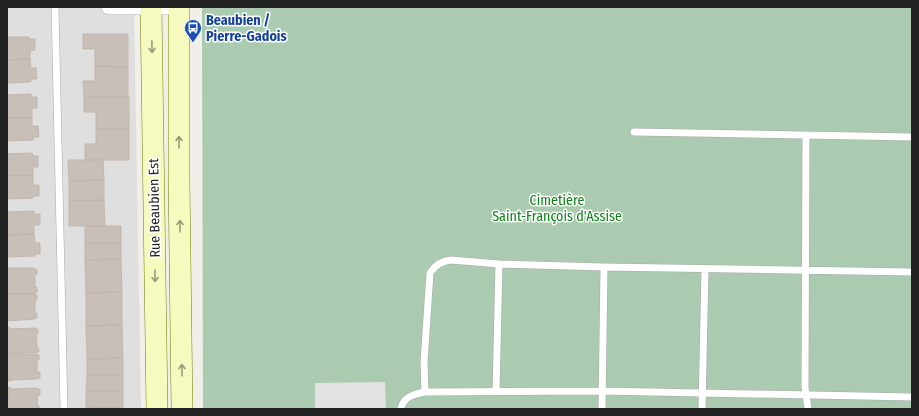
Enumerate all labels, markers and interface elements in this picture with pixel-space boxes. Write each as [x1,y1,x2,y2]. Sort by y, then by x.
place label: Beaubien / Pierre-Gadois [206,12,287,45]
bus stop icon: Beaubien / Pierre-Gadois [183,18,203,43]
one-way arrow [149,40,156,53]
one-way arrow [175,136,183,149]
street label: Rue Beaubien Est [145,158,164,258]
park label: Cimetière Saint-François d'Assise [492,192,622,225]
one-way arrow [176,220,184,233]
one-way arrow [151,269,159,282]
one-way arrow [178,364,186,377]

